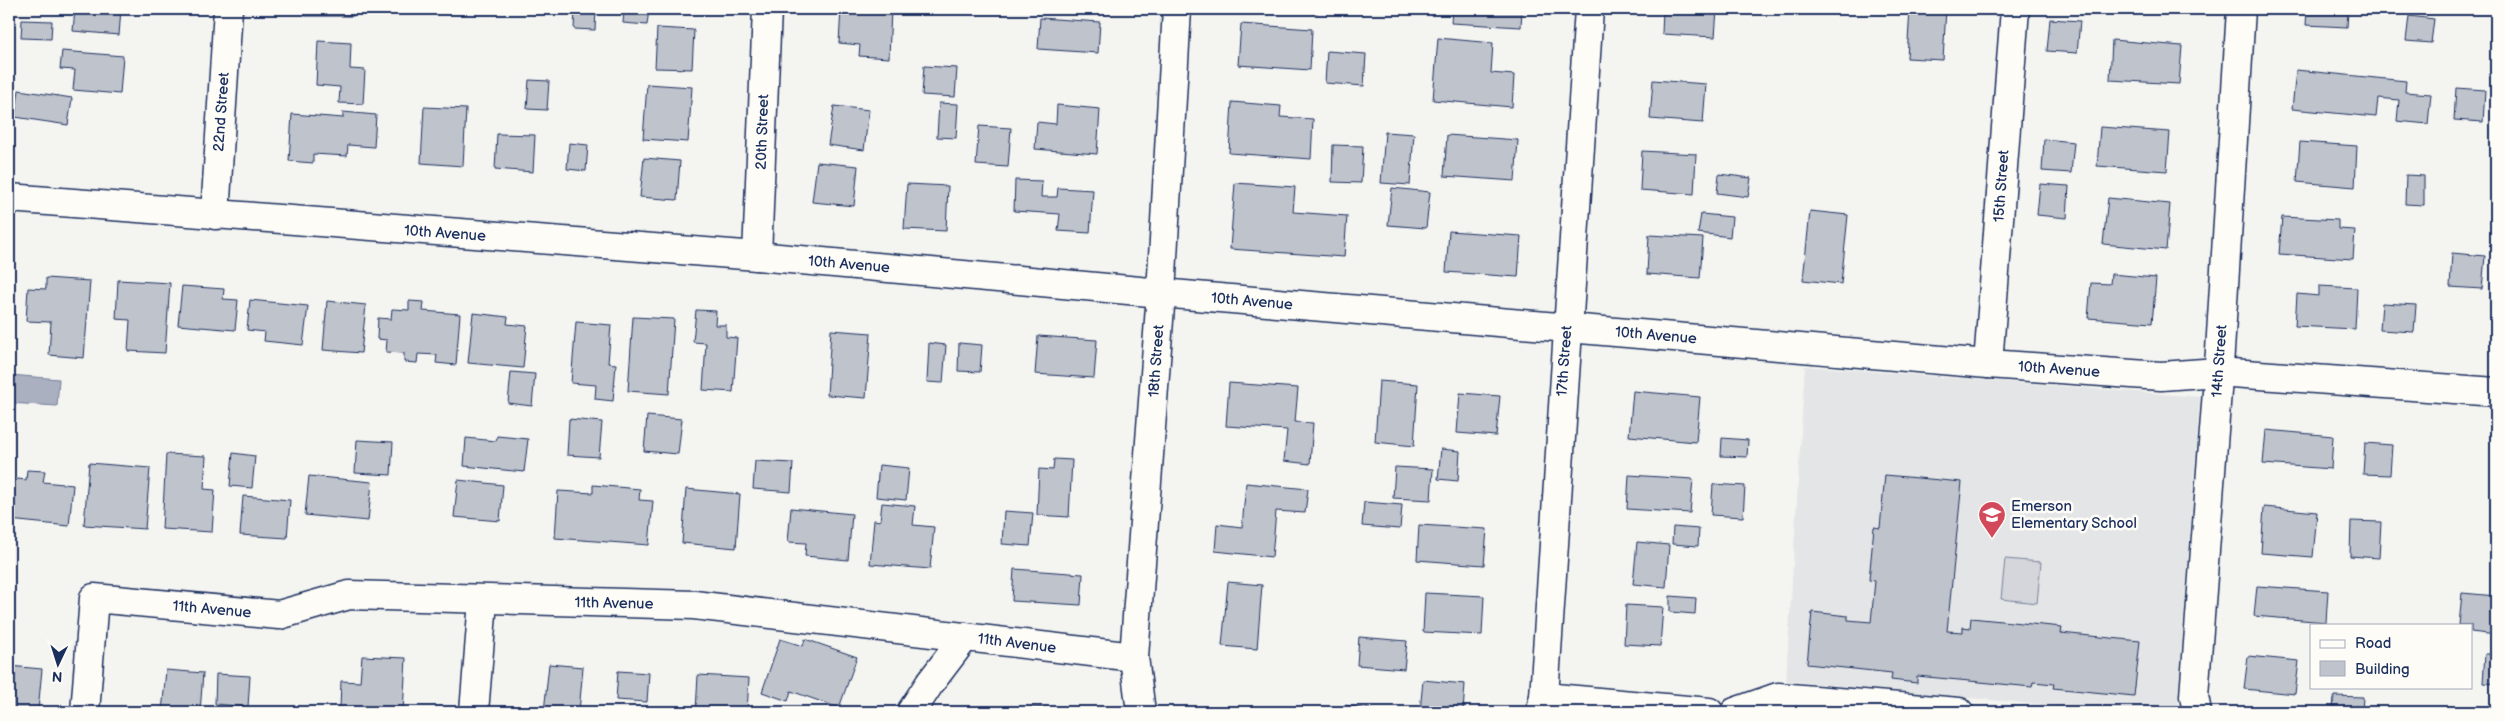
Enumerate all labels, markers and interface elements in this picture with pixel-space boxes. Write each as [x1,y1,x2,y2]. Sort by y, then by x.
street label: 22nd Street [209,71,234,152]
street label: 20th Street [752,94,773,170]
street label: 15th Street [1990,149,2014,223]
street label: 10th Avenue [403,221,487,246]
street label: 10th Avenue [807,251,891,278]
street label: 10th Avenue [1210,288,1294,315]
street label: 10th Avenue [1614,322,1698,349]
street label: 18th Street [1144,324,1169,398]
street label: 14th Street [2207,324,2232,398]
street label: 17th Street [1553,325,1576,397]
street label: 10th Avenue [2017,357,2101,382]
place label: Emerson Elementary School [2011,497,2137,533]
school or university icon: Emerson Elementary School [1977,500,2007,539]
street label: 11th Avenue [574,593,654,614]
street label: 11th Avenue [172,597,252,622]
legend [2310,624,2472,688]
street label: 11th Avenue [977,629,1057,658]
text: Road [2355,634,2391,653]
north arrow [32,638,82,688]
text: Building [2355,660,2410,679]
text: N [51,668,63,685]

